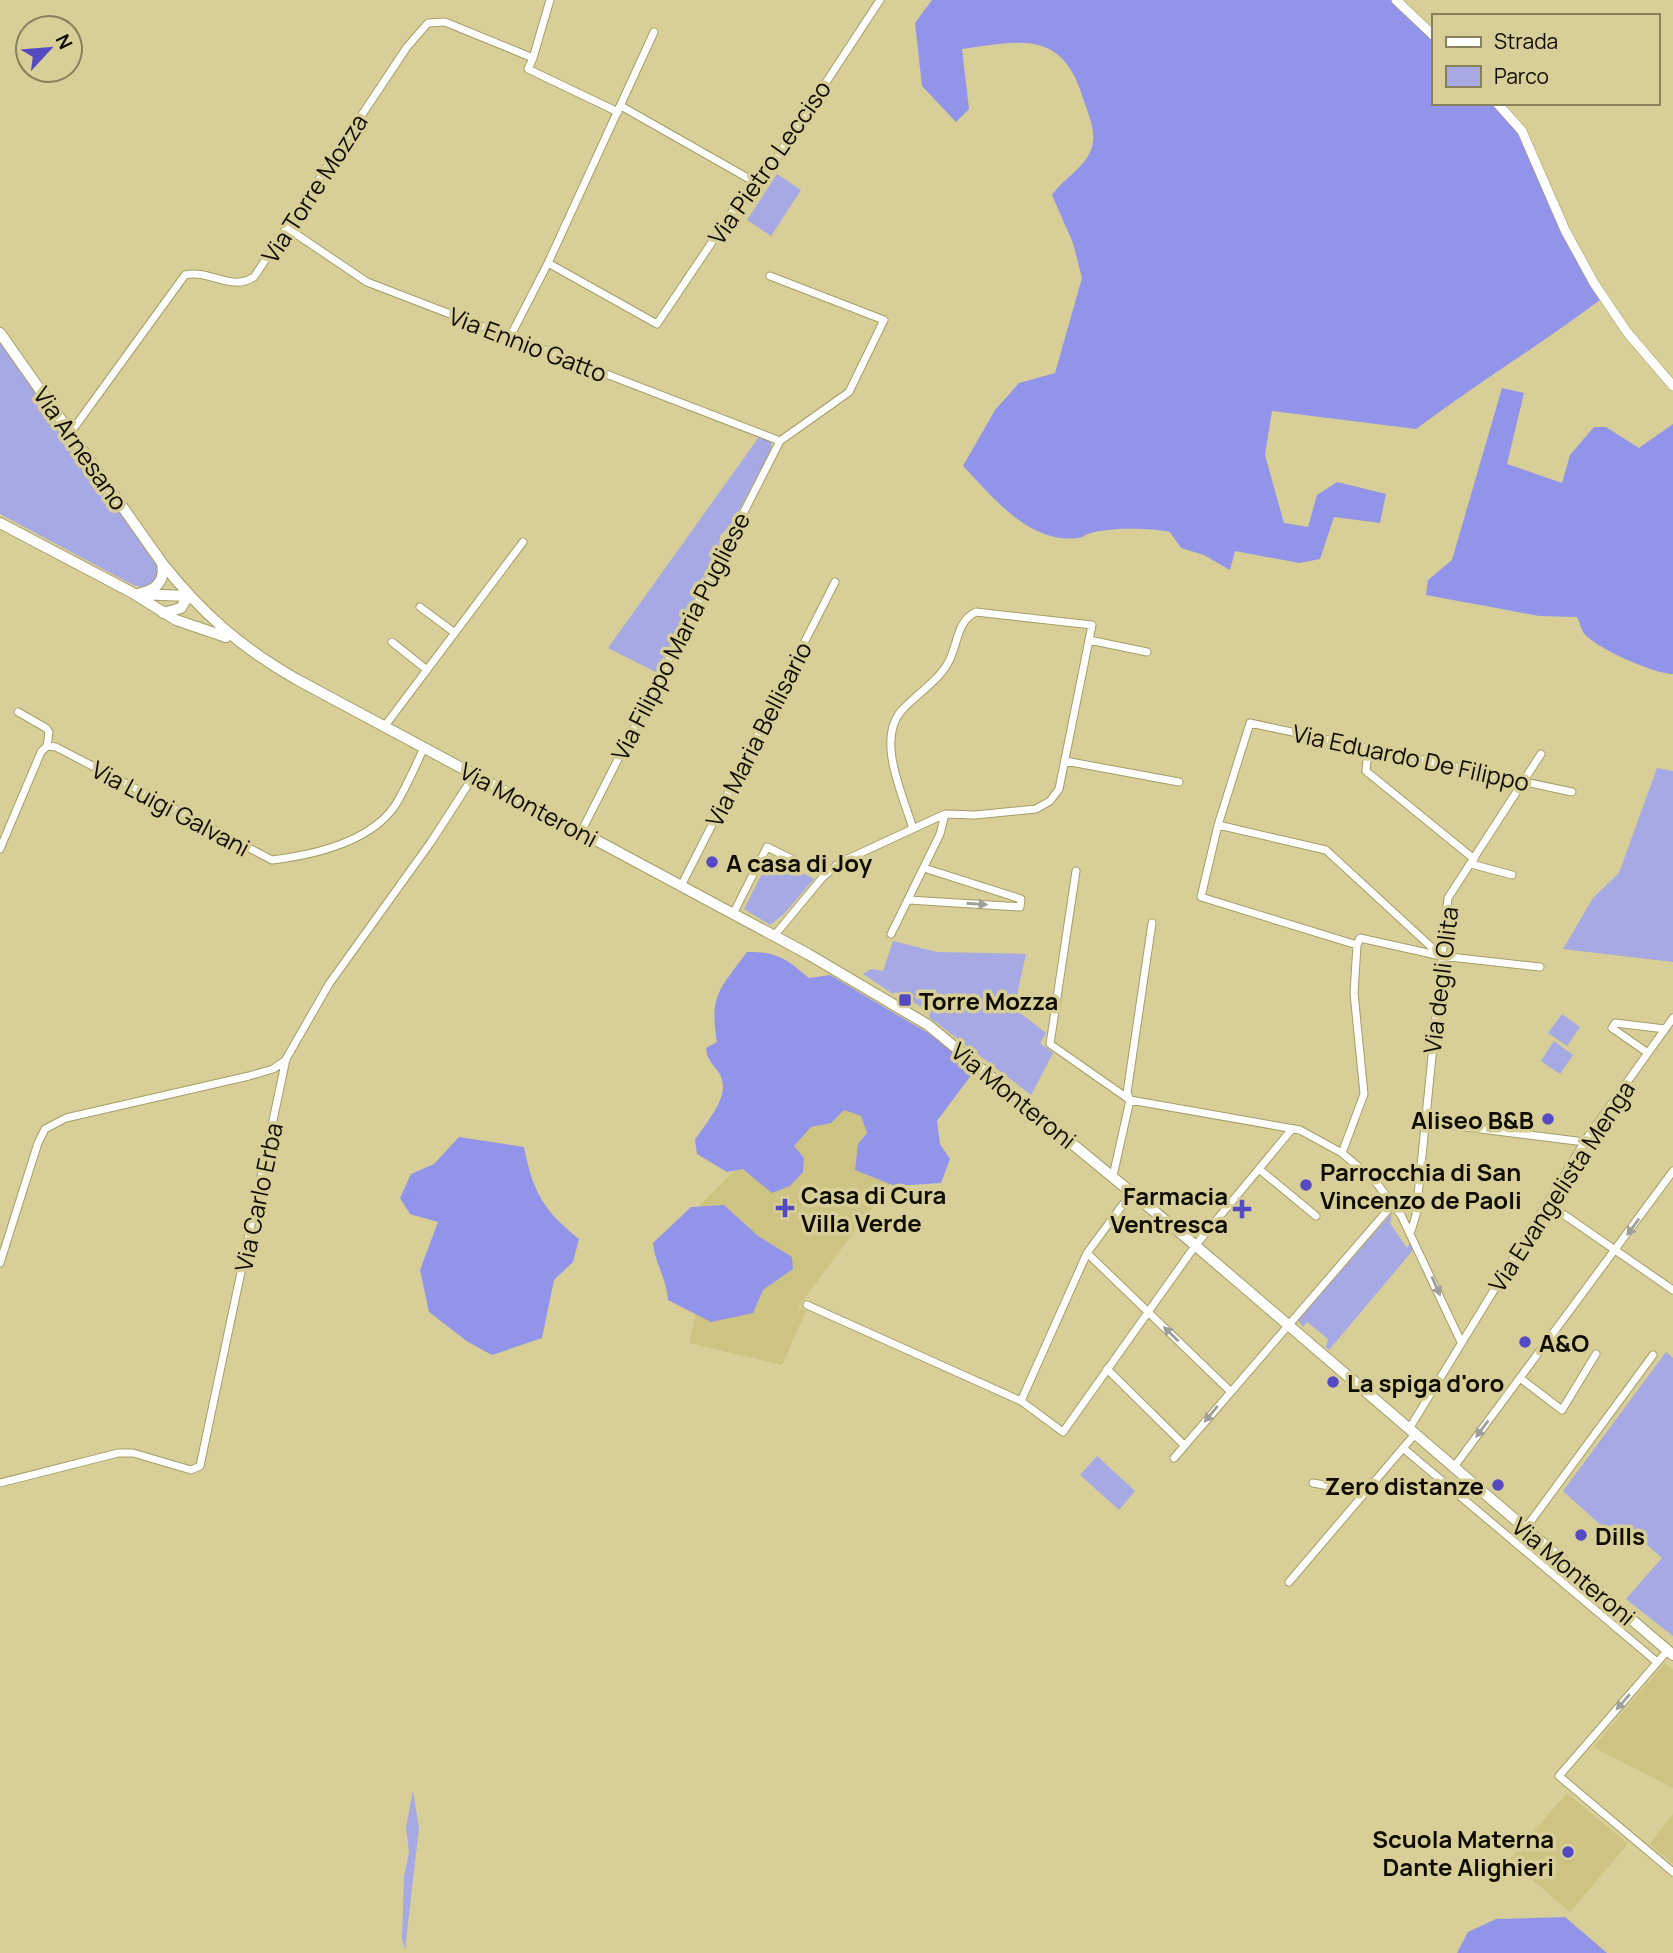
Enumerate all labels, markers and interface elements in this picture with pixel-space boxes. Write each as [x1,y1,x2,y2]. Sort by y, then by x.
north arrow [14,14,84,84]
legend [1432,14,1659,105]
text: Strada [1494,27,1558,55]
text: N [50,30,79,53]
text: Parco [1494,62,1549,90]
street label: Via Pietro Lecciso [700,73,838,251]
street label: Via Torre Mozza [253,107,375,269]
street label: Via Ennio Gatto [444,299,612,389]
street label: Via Arnesano [26,380,136,516]
street label: Via Filippo Maria Pugliese [603,506,757,766]
street label: Via Maria Bellisario [697,636,819,832]
street label: Via Eduardo De Filippo [1290,716,1532,798]
street label: Via Luigi Galvani [86,752,256,864]
street label: Via Monteroni [454,754,604,854]
place label: A casa di Joy [726,846,873,879]
marker: A casa di Joy [704,854,720,870]
one-way arrow [966,899,988,910]
street label: Via degli Olita [1415,905,1465,1055]
place label: Torre Mozza [919,984,1058,1017]
marker: Torre Mozza [897,992,913,1008]
street label: Via Monteroni [945,1034,1083,1156]
street label: Via Evangelista Menga [1480,1074,1642,1298]
place label: Aliseo B&B [1411,1103,1534,1136]
marker: Aliseo B&B [1540,1111,1556,1127]
street label: Via Carlo Erba [226,1120,290,1274]
place label: Parrocchia di San Vincenzo de Paoli [1320,1155,1522,1216]
marker: Parrocchia di San Vincenzo de Paoli [1298,1177,1314,1193]
place label: Casa di Cura Villa Verde [801,1178,946,1239]
place label: Farmacia Ventresca [1110,1179,1228,1240]
marker: Casa di Cura Villa Verde [775,1198,795,1218]
marker: Farmacia Ventresca [1234,1201,1250,1217]
one-way arrow [1626,1218,1640,1236]
one-way arrow [1431,1276,1442,1297]
place label: A&O [1539,1326,1589,1359]
one-way arrow [1163,1327,1180,1343]
marker: A&O [1517,1334,1533,1350]
place label: La spiga d'oro [1347,1366,1504,1399]
marker: La spiga d'oro [1325,1374,1341,1390]
one-way arrow [1204,1405,1219,1422]
one-way arrow [1476,1420,1490,1438]
place label: Zero distanze [1325,1469,1484,1502]
marker: Zero distanze [1490,1477,1506,1493]
street label: Via Monteroni [1505,1510,1643,1632]
place label: Dills [1595,1519,1645,1552]
marker: Dills [1573,1527,1589,1543]
one-way arrow [1616,1693,1631,1710]
place label: Scuola Materna Dante Alighieri [1372,1822,1554,1883]
marker: Scuola Materna Dante Alighieri [1560,1844,1576,1860]

